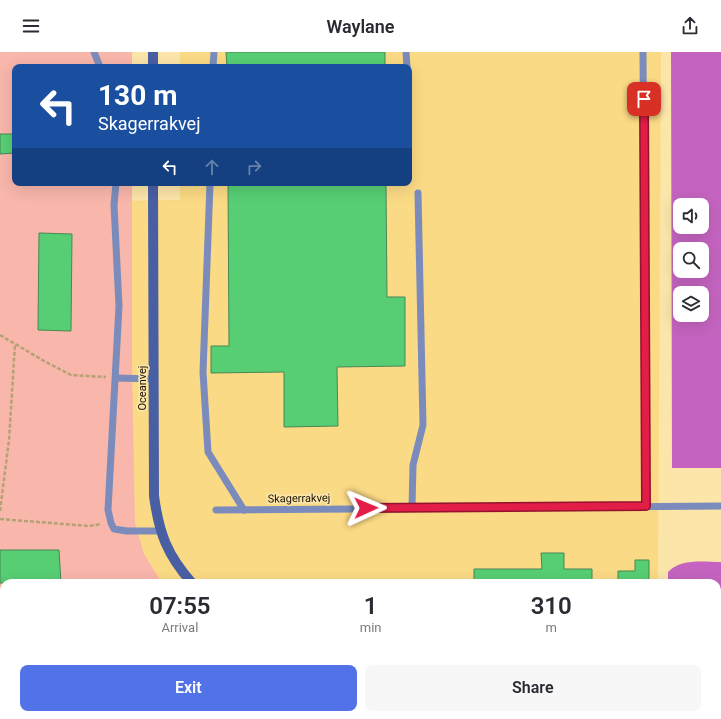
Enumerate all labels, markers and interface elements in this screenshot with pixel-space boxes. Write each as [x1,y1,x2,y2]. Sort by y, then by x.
icon: menu [20,15,42,37]
icon: share [679,15,701,37]
text: Waylane [326,16,395,37]
text: 130 m [98,79,177,112]
icon: left [32,80,84,132]
pin [627,82,661,116]
icon: arrive [633,88,655,110]
text: Skagerrakvej [98,113,200,134]
icon: left [159,156,181,178]
icon: ahead [201,156,223,178]
icon: right [243,156,265,178]
map controls [673,198,709,322]
button: sound [673,198,709,234]
button: search [673,242,709,278]
button: layers [673,286,709,322]
street label: Oceanvej [136,366,149,410]
position arrow [345,487,387,529]
street label: Skagerrakvej [268,491,330,506]
text: 07:55 [149,592,211,620]
text: 1 [364,592,377,620]
text: 310 [531,592,572,620]
text: Arrival [161,620,198,635]
text: min [360,620,381,635]
text: m [546,620,557,635]
button: Exit [20,665,357,711]
button: Share [365,665,701,711]

